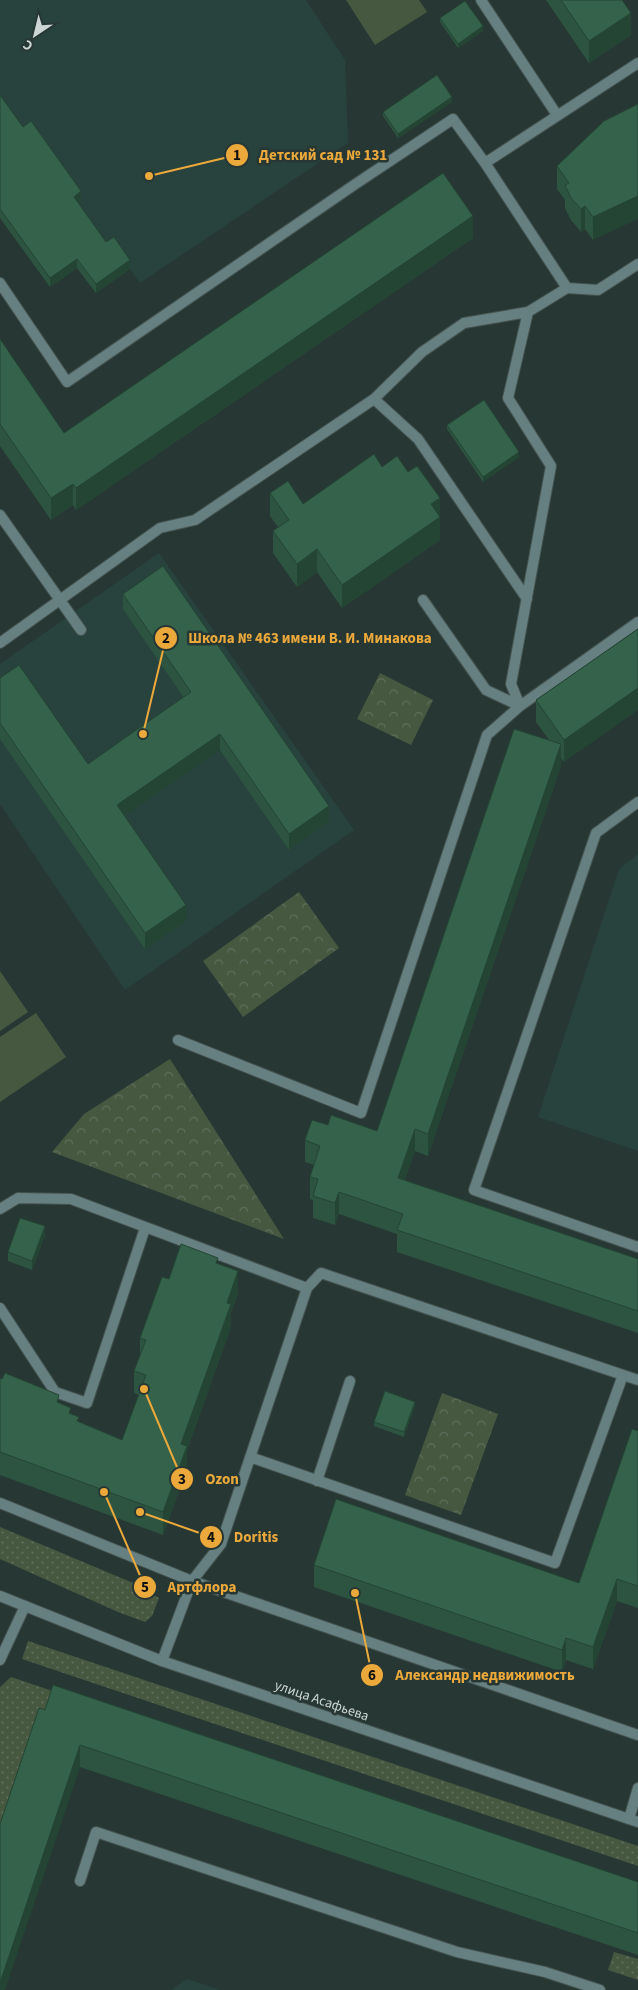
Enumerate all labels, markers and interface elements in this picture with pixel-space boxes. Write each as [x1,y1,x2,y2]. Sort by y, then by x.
north arrow [10,10,60,60]
text: С [19,34,37,55]
callout: Детский сад № 131 [224,140,398,170]
text: 1 [233,145,241,166]
text: Детский сад № 131 [259,145,387,166]
callout: Школа № 463 имени В. И. Минакова [153,623,442,653]
text: 2 [162,628,170,649]
text: Школа № 463 имени В. И. Минакова [188,628,432,649]
callout: Ozon [170,1464,249,1494]
text: 3 [178,1469,186,1490]
text: Ozon [205,1469,239,1490]
callout: Doritis [198,1522,288,1552]
text: 4 [207,1527,215,1548]
text: Doritis [234,1527,279,1548]
callout: Артфлора [133,1572,246,1602]
text: 5 [141,1577,149,1598]
text: Артфлора [167,1577,237,1598]
callout: Александр недвижимость [360,1660,584,1690]
text: 6 [368,1665,376,1686]
text: Александр недвижимость [394,1665,575,1686]
street label: улица Асафьева [272,1675,372,1726]

